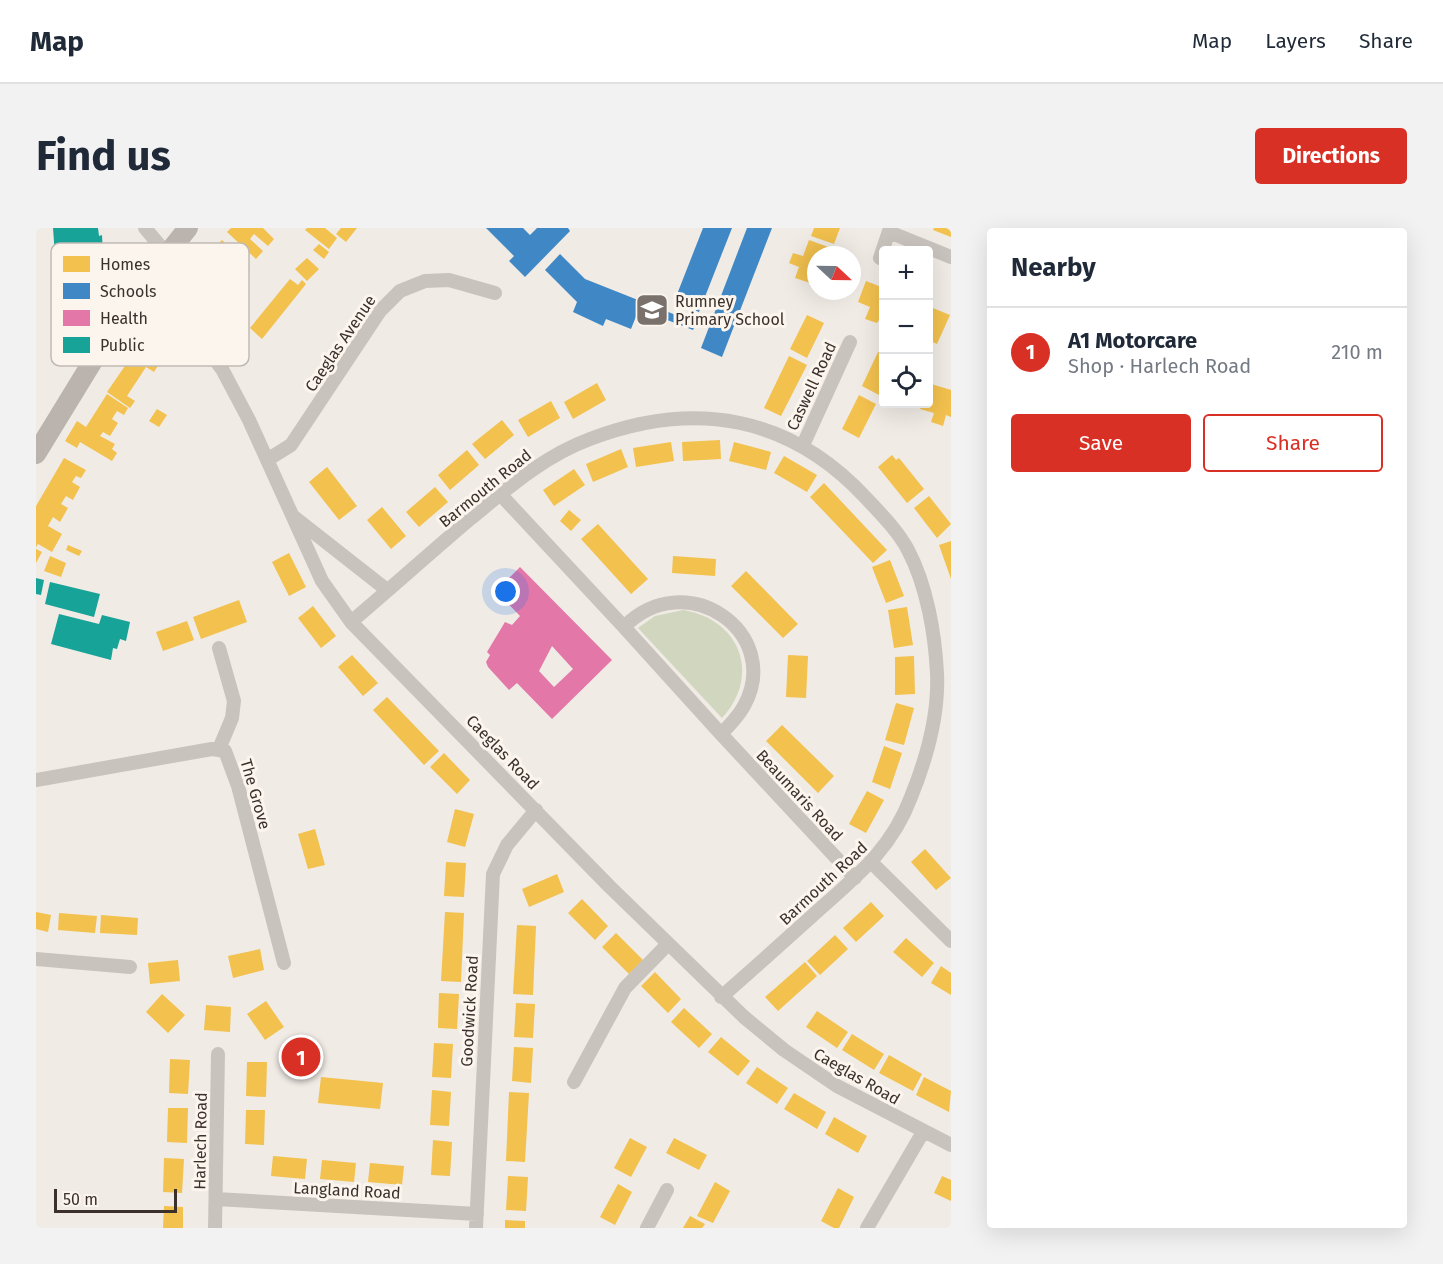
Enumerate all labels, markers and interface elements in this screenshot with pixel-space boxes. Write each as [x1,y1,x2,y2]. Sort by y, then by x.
text: Map [30,25,84,58]
text: Map [1192,28,1232,54]
text: Layers [1265,28,1326,54]
text: Share [1359,28,1413,54]
button: Directions [1255,128,1407,184]
text: Find us [36,131,171,181]
legend [51,243,249,366]
north arrow [807,246,861,300]
map controls [879,246,933,408]
button: + [879,246,933,300]
text: Nearby [1011,252,1096,283]
text: Homes [100,255,150,274]
text: Schools [100,282,157,301]
street label: Caeglas Avenue [301,291,380,395]
school or university icon: Rumney Primary School [634,292,670,328]
place label: Rumney Primary School [675,292,785,329]
button: − [879,300,933,354]
text: Health [100,309,148,328]
text: A1 Motorcare [1068,327,1197,354]
text: Public [100,336,145,355]
street label: Caswell Road [783,339,840,433]
text: 1 [1026,340,1035,364]
text: 210 m [1331,340,1383,364]
button: locate [879,354,933,408]
text: Shop · Harlech Road [1068,354,1251,378]
button: Save [1011,414,1191,472]
button: Share [1203,414,1383,472]
street label: Barmouth Road [435,445,535,531]
your location [491,577,520,606]
street label: Caeglas Road [462,711,543,794]
street label: Beaumaris Road [752,746,847,845]
street label: The Grove [236,757,275,831]
street label: Barmouth Road [775,838,871,929]
street label: Goodwick Road [457,955,482,1067]
pin: 1 [282,1034,320,1080]
street label: Caeglas Road [810,1044,903,1109]
street label: Harlech Road [190,1092,211,1190]
street label: Langland Road [293,1178,401,1203]
scale bar [54,1186,177,1214]
text: 50 m [63,1190,98,1209]

